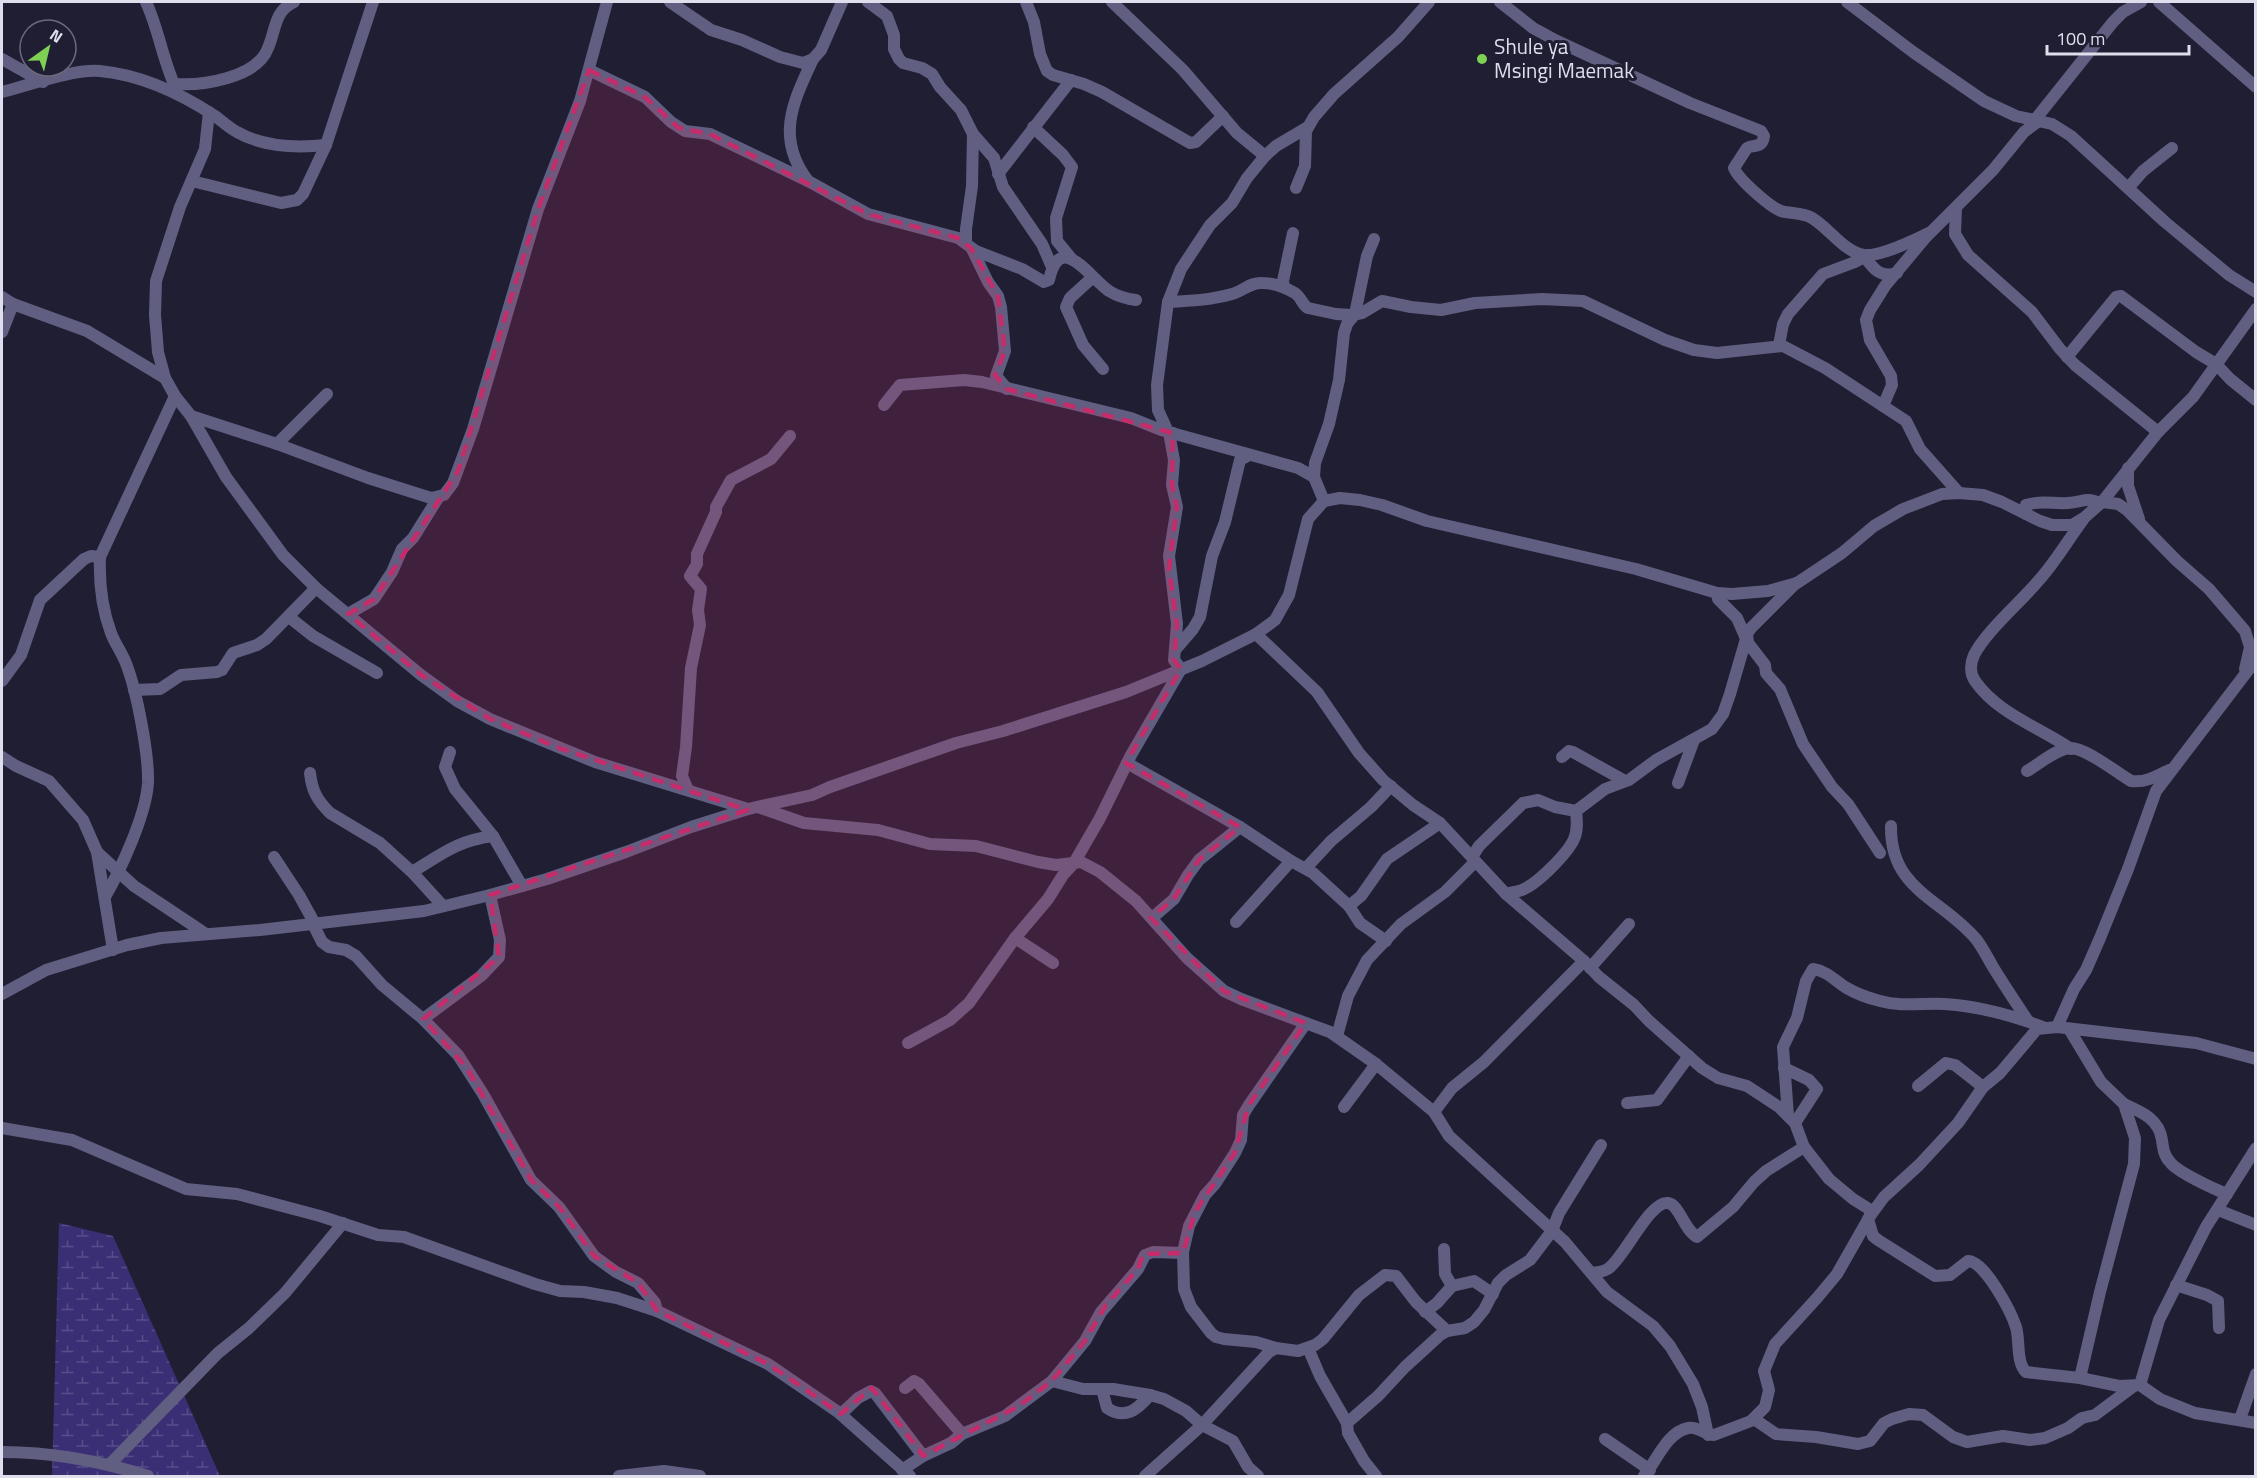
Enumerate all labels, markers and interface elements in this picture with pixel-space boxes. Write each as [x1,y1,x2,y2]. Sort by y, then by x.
north arrow [18,18,78,78]
scale bar [2047,18,2190,56]
text: N [45,23,68,49]
text: 100 m [2056,25,2105,52]
place label: Shule ya Msingi Maemak [1494,30,1634,86]
marker: Shule ya Msingi Maemak [1475,52,1489,66]

